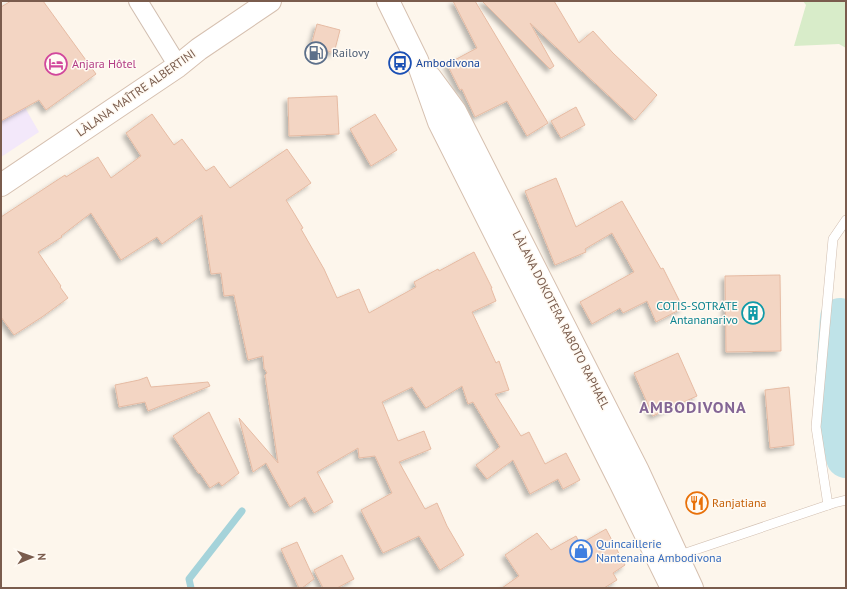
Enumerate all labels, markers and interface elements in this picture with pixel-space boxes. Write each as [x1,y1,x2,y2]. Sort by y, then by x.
fuel station icon: Railovy [303,40,329,66]
place label: Railovy [332,45,370,60]
street label: LÀLANA MAÎTRE ALBERTINI [73,46,198,140]
bus stop icon: Ambodivona [387,50,413,76]
hotel icon: Anjara Hôtel [43,51,69,77]
place label: Ambodivona [416,55,480,70]
place label: Anjara Hôtel [72,56,137,71]
street label: LÀLANA DOKOTERA RABOTO RAPHAEL [510,228,613,412]
place label: COTIS-SOTRATE Antananarivo [656,298,738,327]
building icon: COTIS-SOTRATE Antananarivo [740,300,766,326]
district label: AMBODIVONA [639,397,747,417]
restaurant icon: Ranjatiana [684,490,710,516]
place label: Ranjatiana [712,495,766,510]
place label: Quincaillerie Nantenaina Ambodivona [596,536,722,565]
north arrow [12,537,52,577]
shop icon: Quincaillerie Nantenaina Ambodivona [568,538,594,564]
text: N [35,553,49,561]

